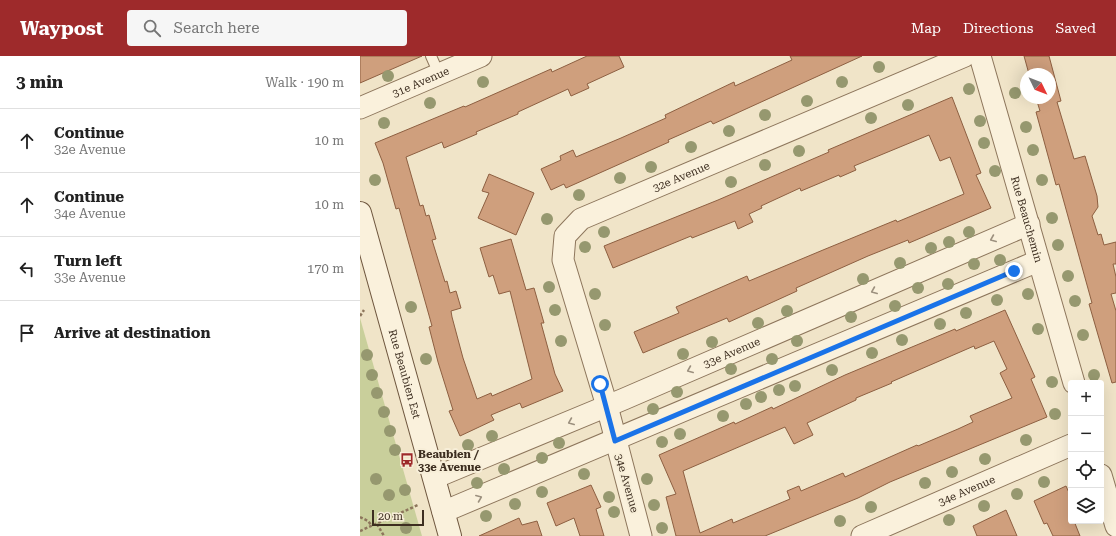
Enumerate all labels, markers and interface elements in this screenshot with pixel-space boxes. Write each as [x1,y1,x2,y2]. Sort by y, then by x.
search box [127,10,407,46]
text: Waypost [20,17,103,40]
icon: search [141,17,163,39]
text: Search here [173,19,259,37]
text: Map [911,20,941,36]
text: Directions [963,20,1033,36]
text: Saved [1055,20,1096,36]
street label: 31e Avenue [390,64,451,100]
north arrow [1020,68,1056,104]
text: 3 min [16,72,63,92]
text: Walk · 190 m [265,75,344,90]
text: Continue [54,124,124,142]
icon: ahead [16,130,38,152]
text: 10 m [314,133,344,148]
text: 32e Avenue [54,142,126,157]
street label: 32e Avenue [651,159,712,195]
street label: Rue Beauchemin [1008,175,1045,264]
text: Continue [54,188,124,206]
icon: ahead [16,194,38,216]
text: 10 m [314,197,344,212]
text: 34e Avenue [54,206,126,221]
one-way arrow [989,235,996,243]
text: Turn left [54,252,122,270]
icon: left [16,258,38,280]
text: 170 m [307,261,344,276]
route end [1005,262,1023,280]
text: 33e Avenue [54,270,126,285]
one-way arrow [870,286,878,294]
icon: arrive [16,322,38,344]
text: Arrive at destination [54,324,210,342]
street label: Rue Beaubien Est [386,328,423,420]
street label: 33e Avenue [701,335,762,371]
one-way arrow [687,366,694,374]
route start [591,375,609,393]
map controls [1068,380,1104,524]
button: + [1068,380,1104,416]
button: − [1068,416,1104,452]
one-way arrow [567,417,574,425]
place label: Beaubien / 33e Avenue [418,448,481,474]
bus stop icon: Beaubien / 33e Avenue [399,452,415,468]
street label: 34e Avenue [612,452,641,514]
button: locate [1068,452,1104,488]
street label: 34e Avenue [936,473,997,509]
button: layers [1068,488,1104,524]
one-way arrow [476,494,483,502]
scale bar [372,508,424,527]
text: 20 m [378,510,403,523]

